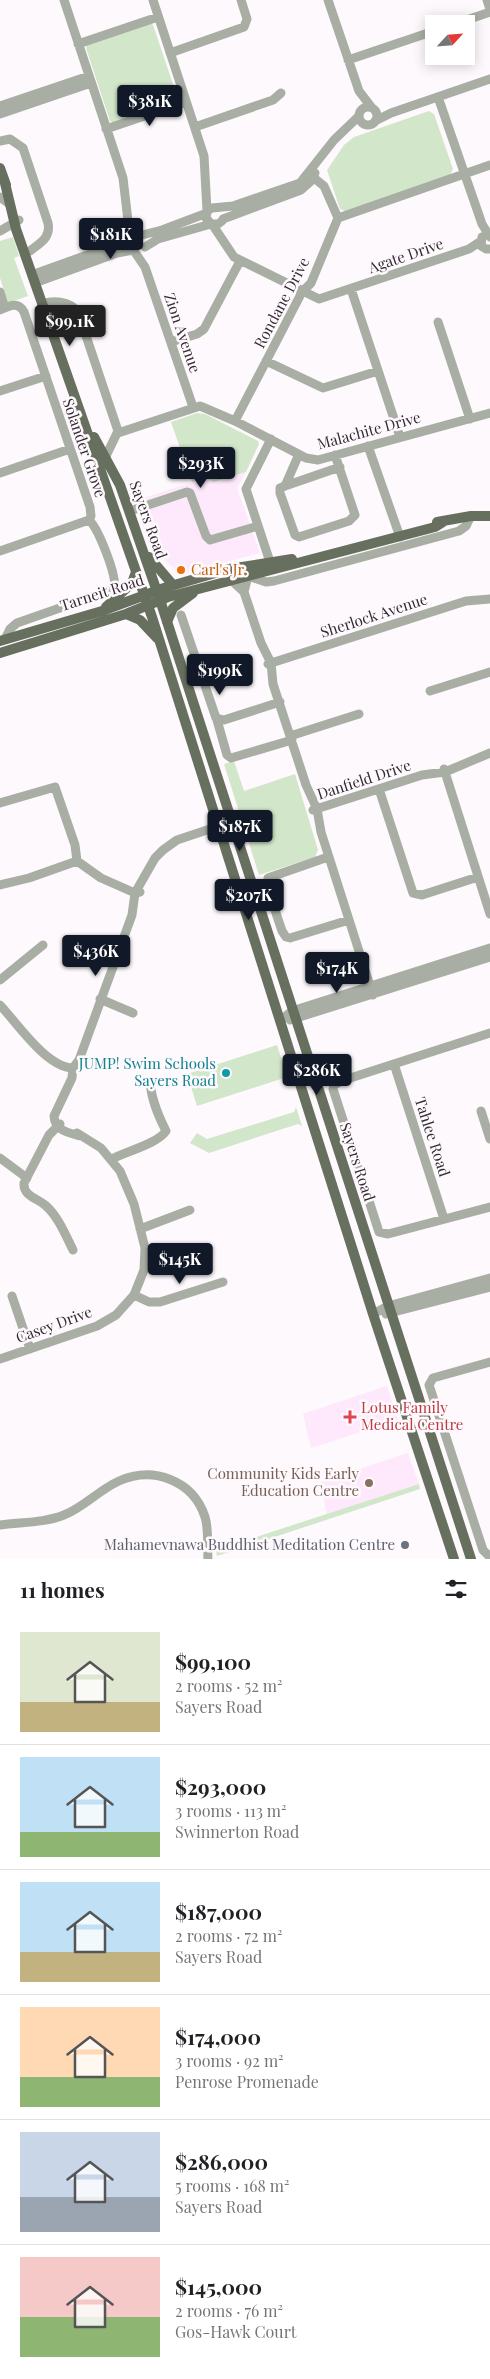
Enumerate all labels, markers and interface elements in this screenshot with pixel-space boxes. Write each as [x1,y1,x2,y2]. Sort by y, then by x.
north arrow [425,15,475,65]
map controls [425,15,475,65]
pin: $381K [115,84,185,127]
text: $381K [128,90,172,111]
pin: $181K [76,218,146,260]
text: $181K [90,223,132,244]
street label: Agate Drive [365,233,446,278]
street label: Rondane Drive [249,254,313,351]
street label: Zion Avenue [160,290,206,375]
pin: $99.1K [29,304,111,347]
text: $99.1K [46,310,94,331]
street label: Solander Grove [59,396,111,500]
street label: Malachite Drive [315,407,423,453]
pin: $293K [166,446,236,489]
text: $293K [178,452,224,473]
street label: Sayers Road [126,478,172,562]
place label: Carl's Jr. [191,559,247,579]
marker: Carl's Jr. [175,564,187,576]
street label: Tarneit Road [57,569,146,615]
street label: Sherlock Avenue [318,588,430,642]
pin: $199K [185,654,255,696]
text: $199K [198,659,242,680]
street label: Danfield Drive [314,754,413,804]
pin: $187K [205,810,275,852]
text: $187K [219,815,262,836]
pin: $207K [214,878,284,921]
text: $207K [226,884,272,905]
pin: $436K [61,934,131,977]
text: $436K [73,940,119,961]
pin: $174K [302,952,372,994]
text: $174K [316,957,358,978]
place label: JUMP! Swim Schools Sayers Road [78,1053,216,1090]
pin: $286K [282,1054,352,1096]
text: $286K [294,1059,340,1080]
marker: JUMP! Swim Schools Sayers Road [220,1067,232,1079]
street label: Tahlee Road [411,1094,455,1179]
street label: Sayers Road [336,1120,380,1204]
pin: $145K [145,1242,215,1285]
text: $145K [159,1248,201,1269]
street label: Casey Drive [13,1301,94,1347]
place label: Lotus Family Medical Centre [361,1397,463,1434]
marker: Lotus Family Medical Centre [343,1410,357,1424]
place label: Community Kids Early Education Centre [207,1463,359,1500]
marker: Community Kids Early Education Centre [363,1477,375,1489]
place label: Mahamevnawa Buddhist Meditation Centre [104,1534,395,1554]
marker: Mahamevnawa Buddhist Meditation Centre [399,1539,411,1551]
text: 11 homes [20,1575,105,1603]
icon: filters [442,1575,470,1603]
text: $99,100 [175,1647,251,1675]
icon: home [60,1652,120,1712]
text: 2 rooms · 52 m² [175,1675,282,1696]
text: Sayers Road [175,1696,262,1717]
text: $293,000 [175,1772,266,1800]
icon: home [60,1777,120,1837]
text: 3 rooms · 113 m² [175,1800,286,1821]
text: Swinnerton Road [175,1821,299,1842]
text: $187,000 [175,1897,262,1925]
icon: home [60,1902,120,1962]
text: 2 rooms · 72 m² [175,1925,282,1946]
text: Sayers Road [175,1946,262,1967]
text: $174,000 [175,2022,261,2050]
icon: home [60,2027,120,2087]
text: 3 rooms · 92 m² [175,2050,284,2071]
text: Penrose Promenade [175,2071,319,2092]
text: $286,000 [175,2147,268,2175]
icon: home [60,2152,120,2212]
text: 5 rooms · 168 m² [175,2175,289,2196]
text: Sayers Road [175,2196,262,2217]
text: $145,000 [175,2272,262,2300]
icon: home [60,2277,120,2337]
text: 2 rooms · 76 m² [175,2300,283,2321]
text: Gos-Hawk Court [175,2321,296,2342]

